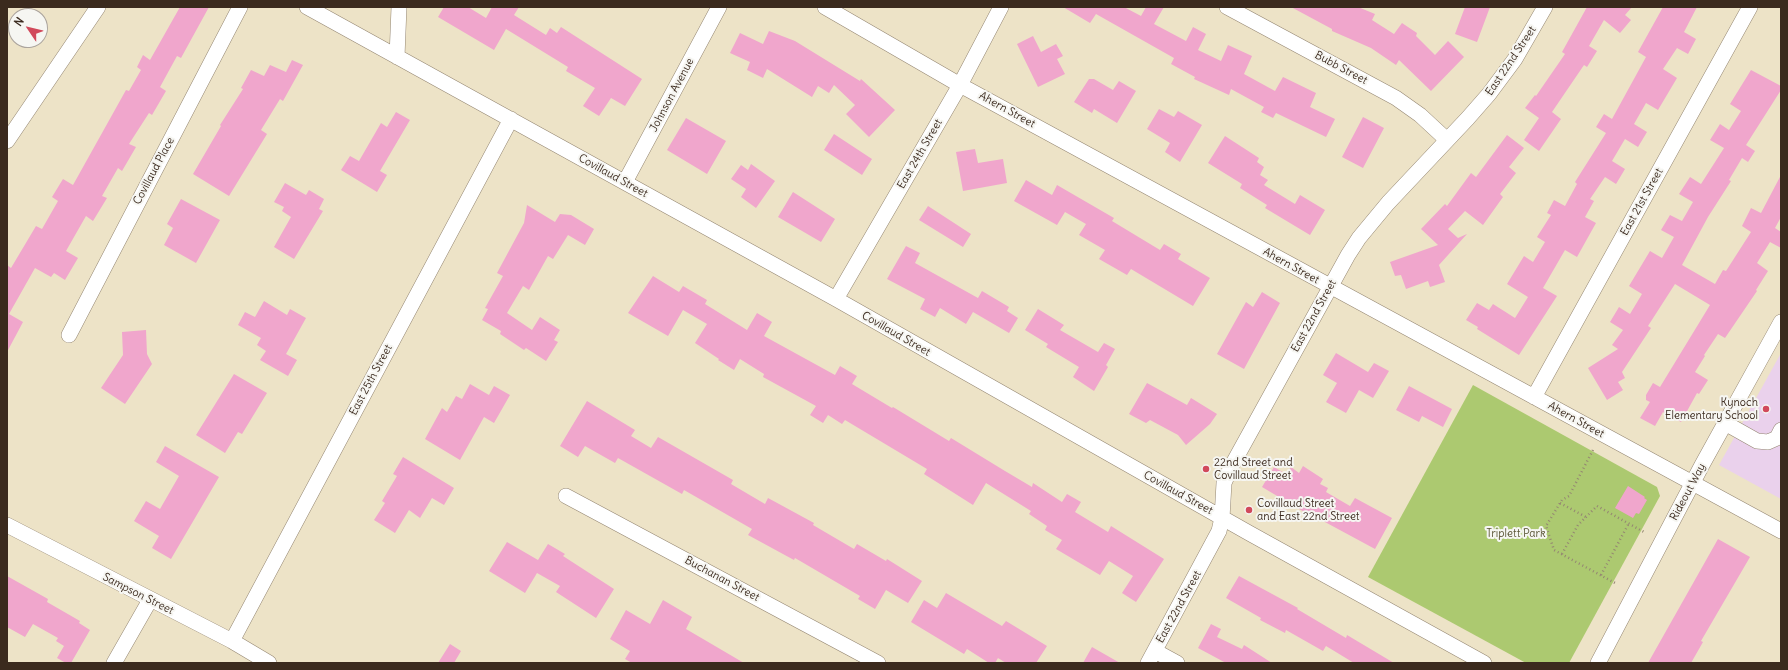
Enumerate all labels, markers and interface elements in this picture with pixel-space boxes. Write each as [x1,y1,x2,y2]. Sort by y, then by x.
north arrow [8,8,48,48]
text: N [11,15,27,29]
street label: East 22nd Street [1483,24,1539,98]
street label: Bubb Street [1312,49,1370,87]
street label: Johnson Avenue [647,56,697,134]
street label: Ahern Street [977,89,1037,131]
street label: East 24th Street [895,117,945,191]
street label: Covillaud Place [131,135,177,207]
street label: Covillaud Street [576,152,650,200]
street label: East 21st Street [1618,166,1666,238]
street label: Ahern Street [1261,245,1321,287]
street label: East 22nd Street [1289,277,1339,355]
street label: Covillaud Street [859,309,933,359]
street label: East 25th Street [347,342,395,418]
place label: Kynoch Elementary School [1665,396,1758,422]
street label: Ahern Street [1546,399,1606,441]
marker: Kynoch Elementary School [1761,404,1771,414]
place label: 22nd Street and Covillaud Street [1214,456,1293,482]
street label: Rideout Way [1667,461,1709,523]
marker: 22nd Street and Covillaud Street [1201,464,1211,474]
street label: Covillaud Street [1141,469,1215,517]
place label: Covillaud Street and East 22nd Street [1257,497,1360,523]
marker: Covillaud Street and East 22nd Street [1244,505,1254,515]
park label: Triplett Park [1486,527,1546,541]
street label: Buchanan Street [682,554,762,604]
street label: East 22nd Street [1154,568,1204,646]
street label: Sampson Street [100,570,176,618]

